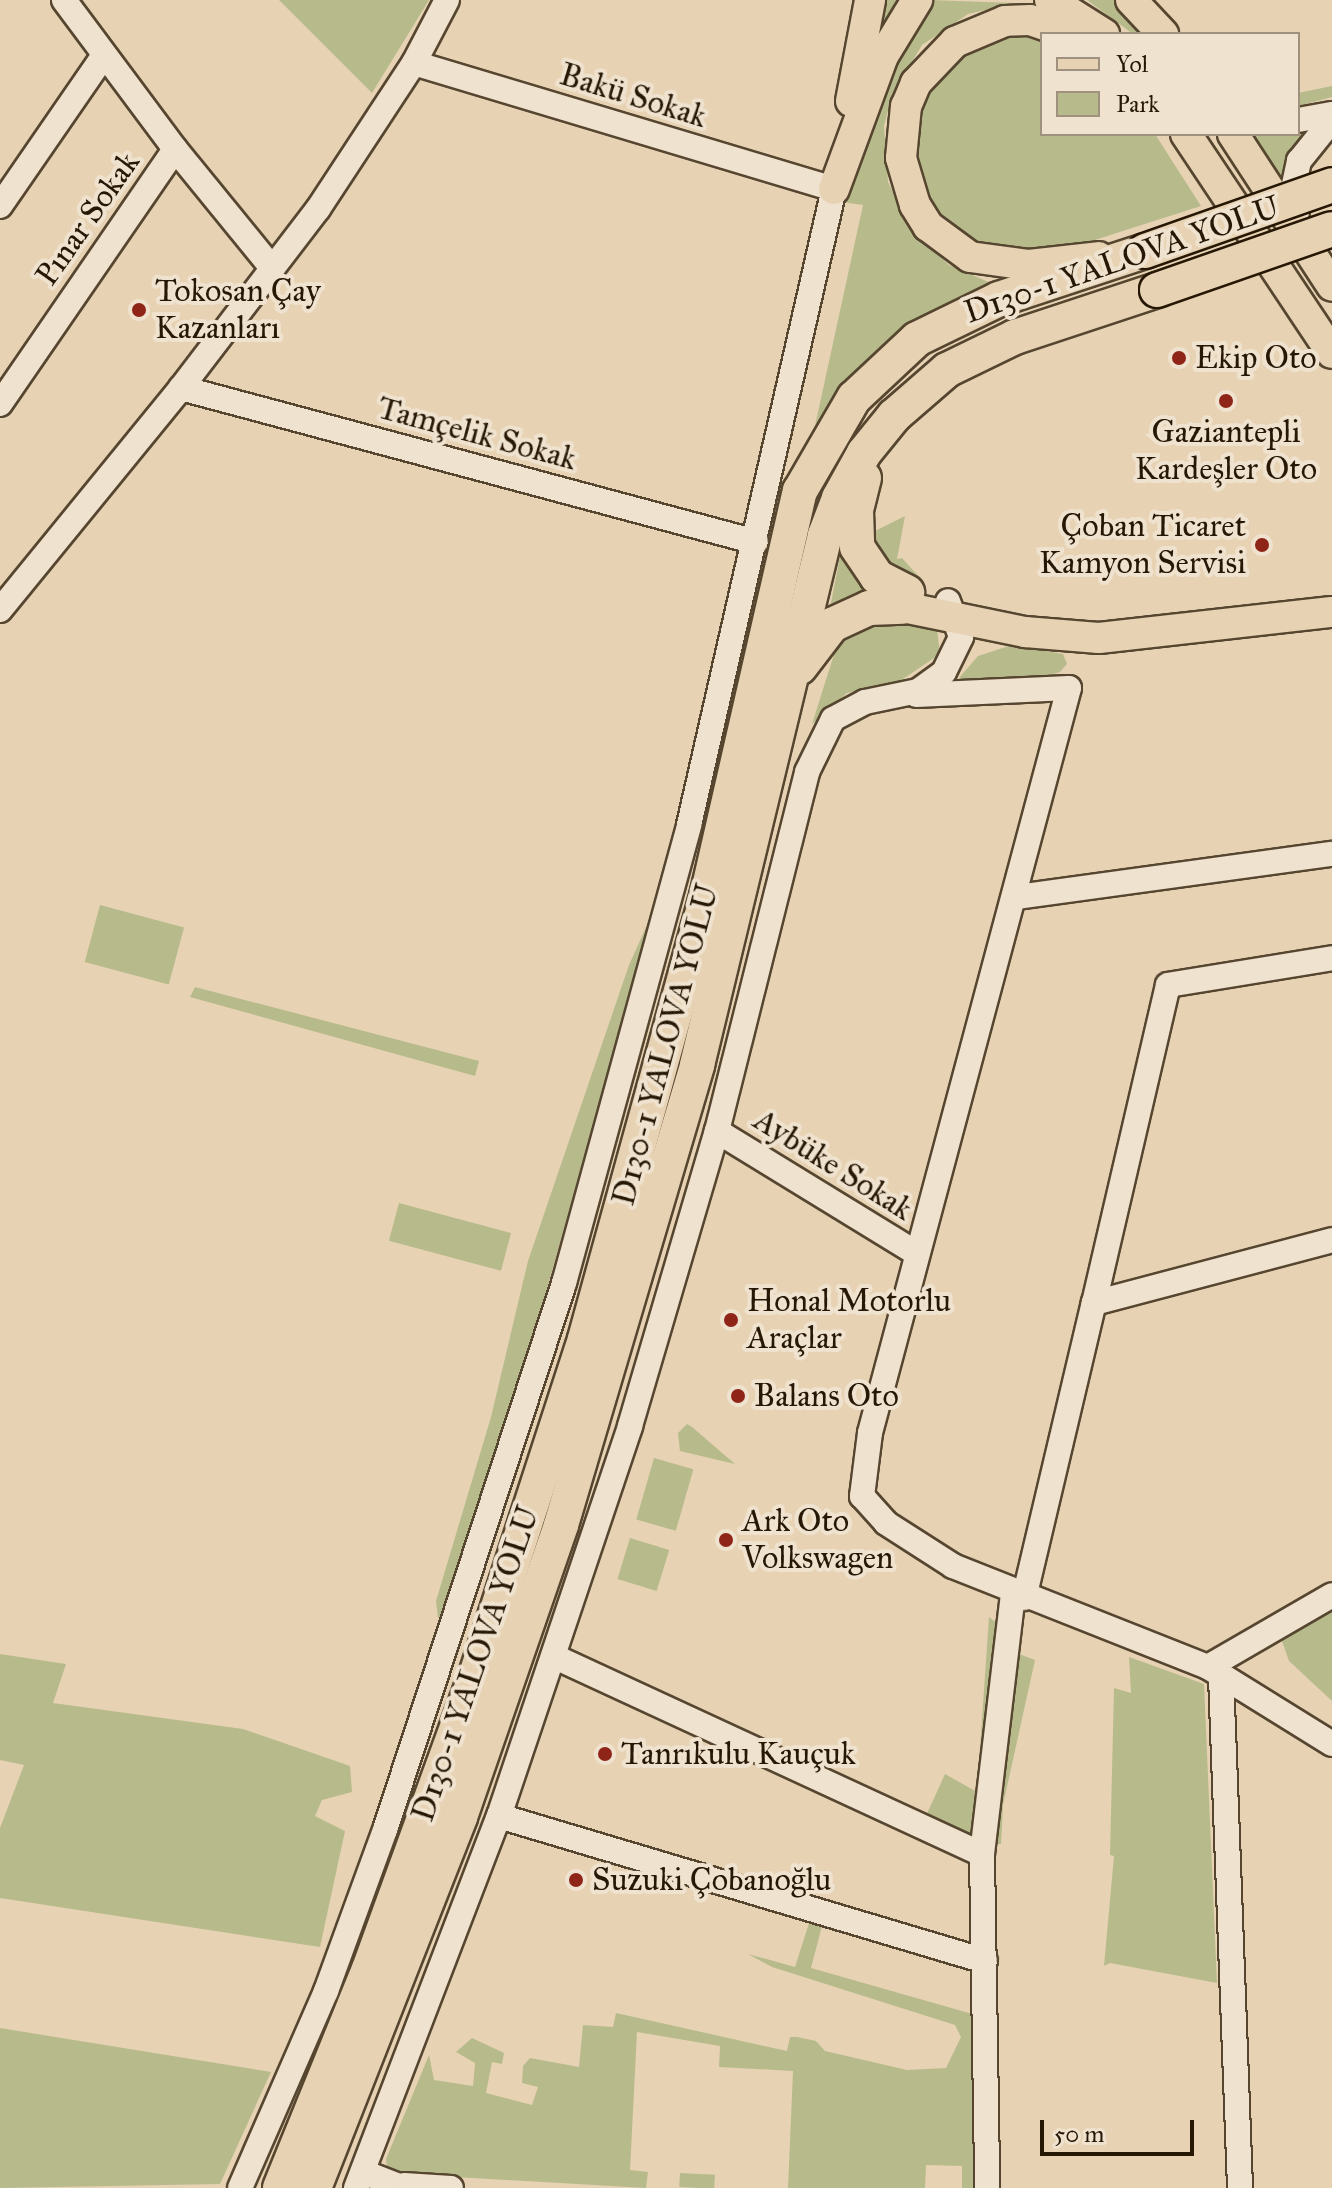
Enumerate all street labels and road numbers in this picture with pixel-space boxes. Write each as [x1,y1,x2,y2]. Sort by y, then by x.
street label: Bakü Sokak [555,56,711,136]
street label: Pınar Sokak [28,145,148,293]
street label: D130-1 YALOVA YOLU [959,188,1285,332]
street label: Tamçelik Sokak [373,389,581,479]
street label: D130-1 YALOVA YOLU [605,880,727,1210]
street label: Aybüke Sokak [746,1101,920,1229]
street label: D130-1 YALOVA YOLU [404,1501,548,1827]

